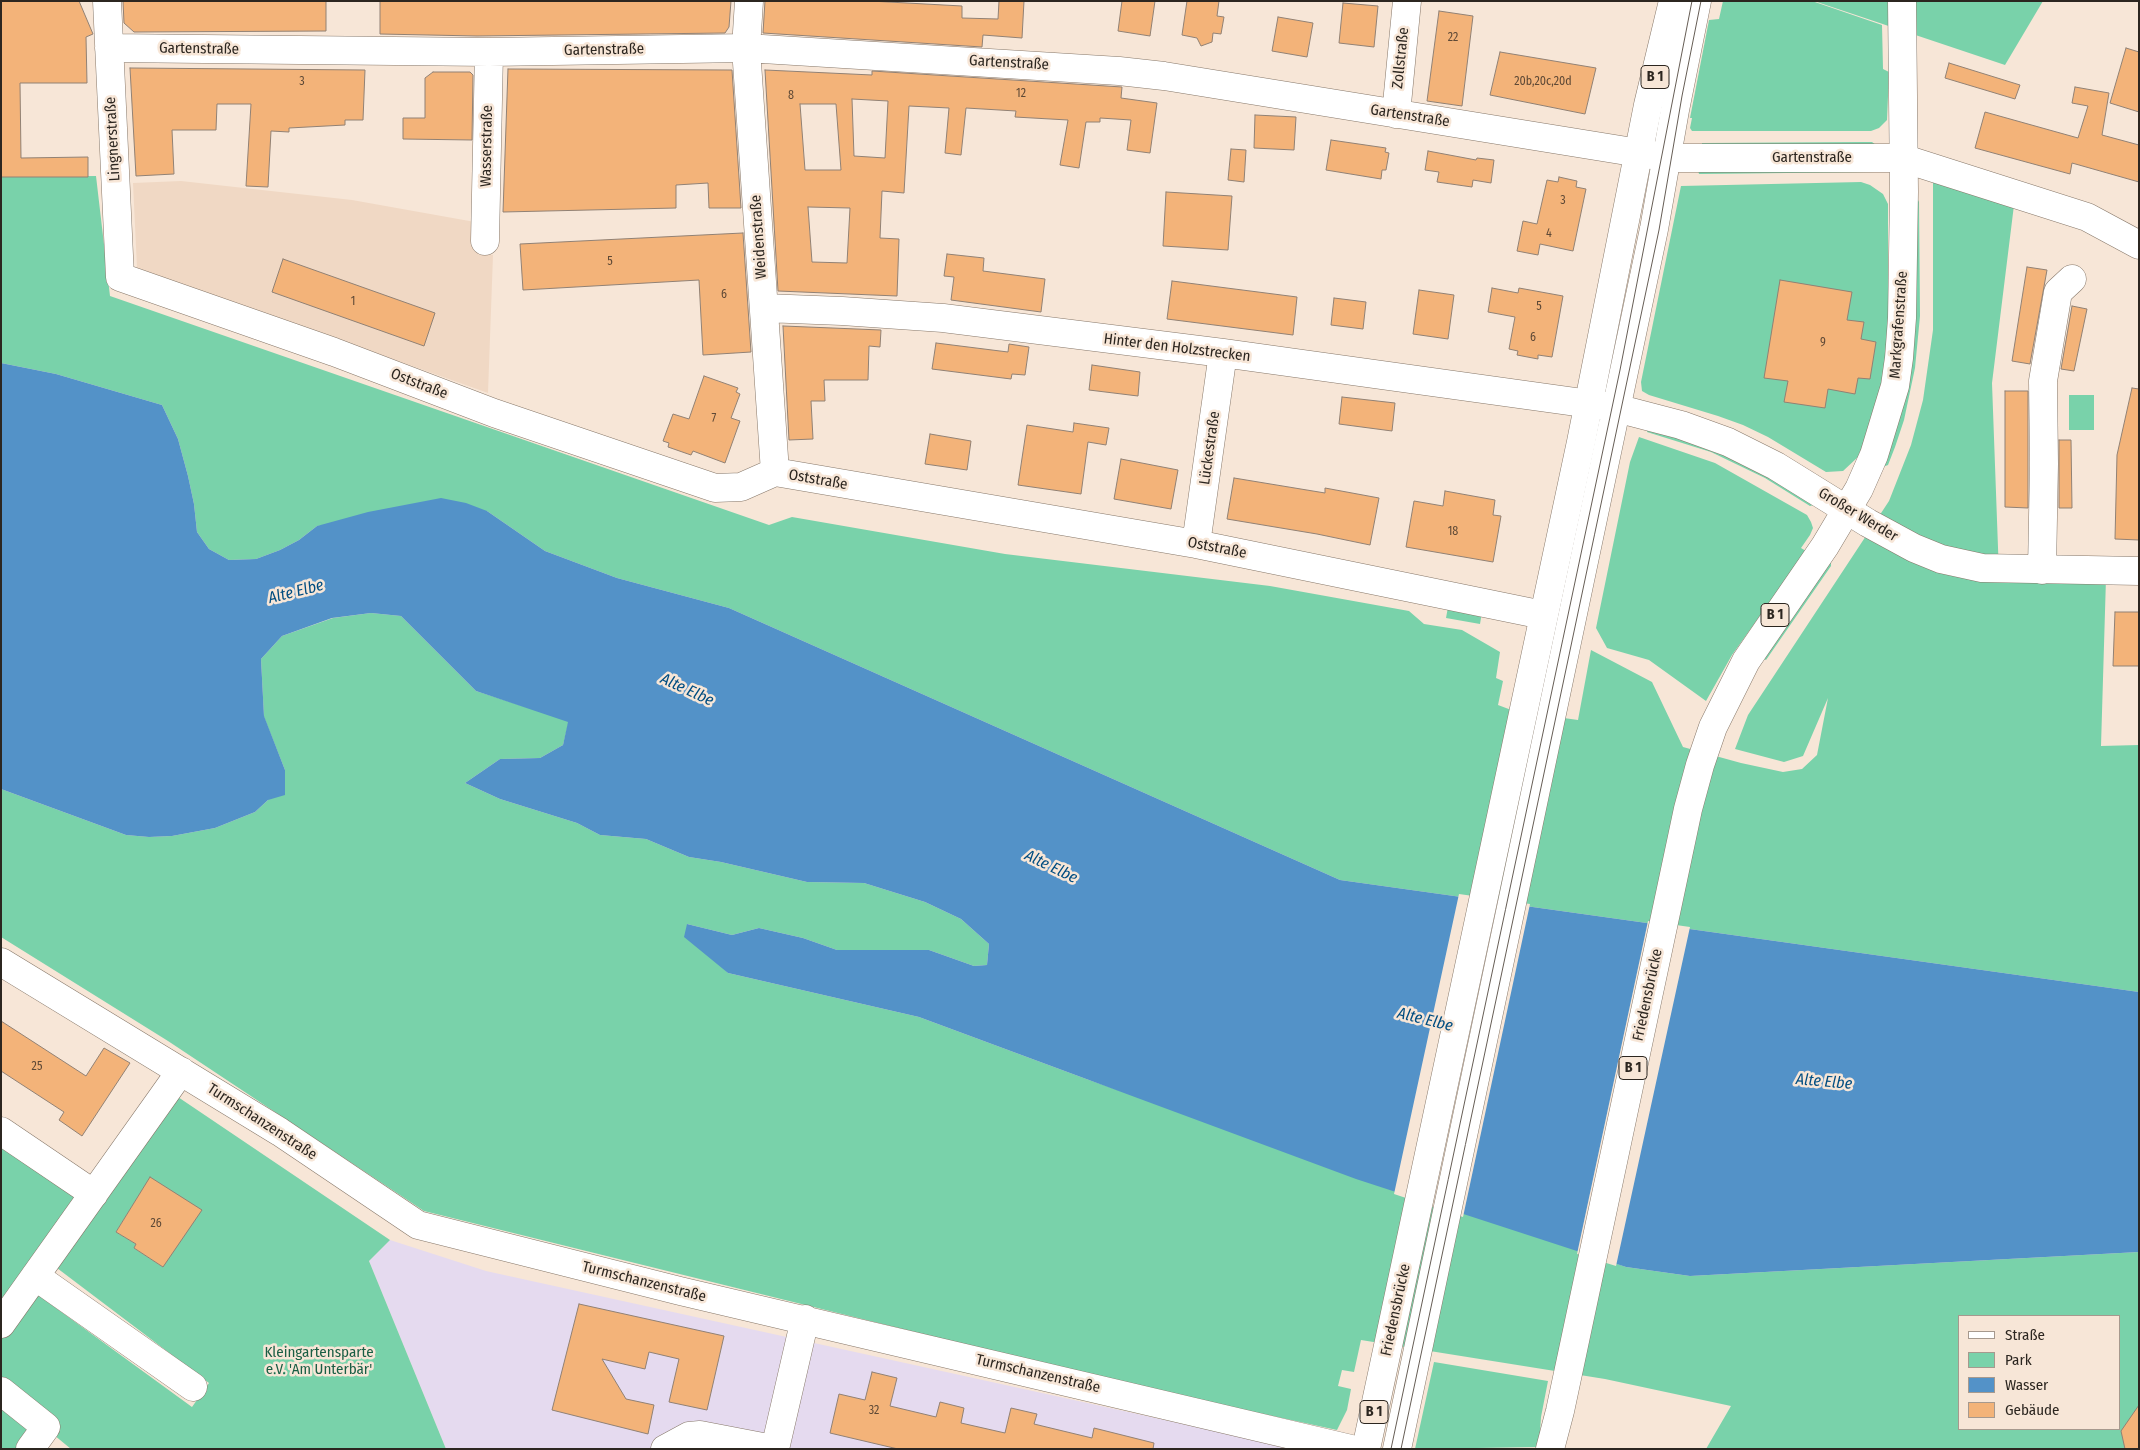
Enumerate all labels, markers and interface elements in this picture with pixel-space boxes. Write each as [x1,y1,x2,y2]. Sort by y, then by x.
street label: Zollstraße [1389,27,1413,89]
house number: 22 [1448,31,1458,45]
street label: Gartenstraße [159,39,239,59]
street label: Gartenstraße [564,40,644,60]
street label: Gartenstraße [969,52,1049,74]
road number: B 1 [1641,66,1669,88]
house number: 3 [299,75,305,89]
house number: 20b,20c,20d [1514,75,1572,89]
house number: 12 [1016,87,1026,101]
house number: 8 [788,89,794,103]
street label: Lingnerstraße [102,96,124,182]
street label: Gartenstraße [1369,101,1451,131]
street label: Wasserstraße [477,105,497,187]
street label: Gartenstraße [1772,149,1852,167]
street label: Weidenstraße [747,194,771,280]
house number: 3 [1560,194,1566,208]
house number: 4 [1546,227,1552,241]
house number: 5 [607,255,613,269]
street label: Markgrafenstraße [1886,271,1912,379]
house number: 6 [721,288,727,302]
house number: 1 [351,295,355,309]
house number: 5 [1536,300,1542,314]
street label: Hinter den Holzstrecken [1103,330,1251,366]
house number: 6 [1530,331,1536,345]
house number: 9 [1820,336,1826,350]
street label: Oststraße [388,365,450,403]
street label: Lückestraße [1196,410,1224,486]
house number: 7 [712,412,716,426]
street label: Oststraße [787,466,849,494]
street label: Großer Werder [1815,484,1901,546]
house number: 18 [1448,525,1458,539]
street label: Oststraße [1186,533,1248,563]
water label: Alte Elbe [266,576,326,608]
road number: B 1 [1761,604,1789,626]
water label: Alte Elbe [657,669,717,711]
water label: Alte Elbe [1021,846,1081,888]
street label: Friedensbrücke [1629,947,1667,1043]
water label: Alte Elbe [1395,1004,1455,1036]
road number: B 1 [1619,1056,1647,1080]
house number: 25 [32,1060,42,1074]
water label: Alte Elbe [1795,1070,1853,1094]
street label: Turmschanzenstraße [204,1080,320,1164]
house number: 26 [150,1217,162,1231]
street label: Turmschanzenstraße [580,1258,708,1306]
street label: Friedensbrücke [1377,1262,1415,1358]
legend [1958,1315,2120,1430]
text: Straße [2005,1326,2045,1344]
park label: Kleingartensparte e.V. 'Am Unterbär' [264,1344,374,1379]
street label: Turmschanzenstraße [974,1351,1102,1397]
text: Park [2005,1351,2032,1369]
text: Wasser [2005,1376,2048,1394]
road number: B 1 [1360,1400,1388,1424]
text: Gebäude [2005,1401,2060,1419]
house number: 32 [869,1404,879,1418]

